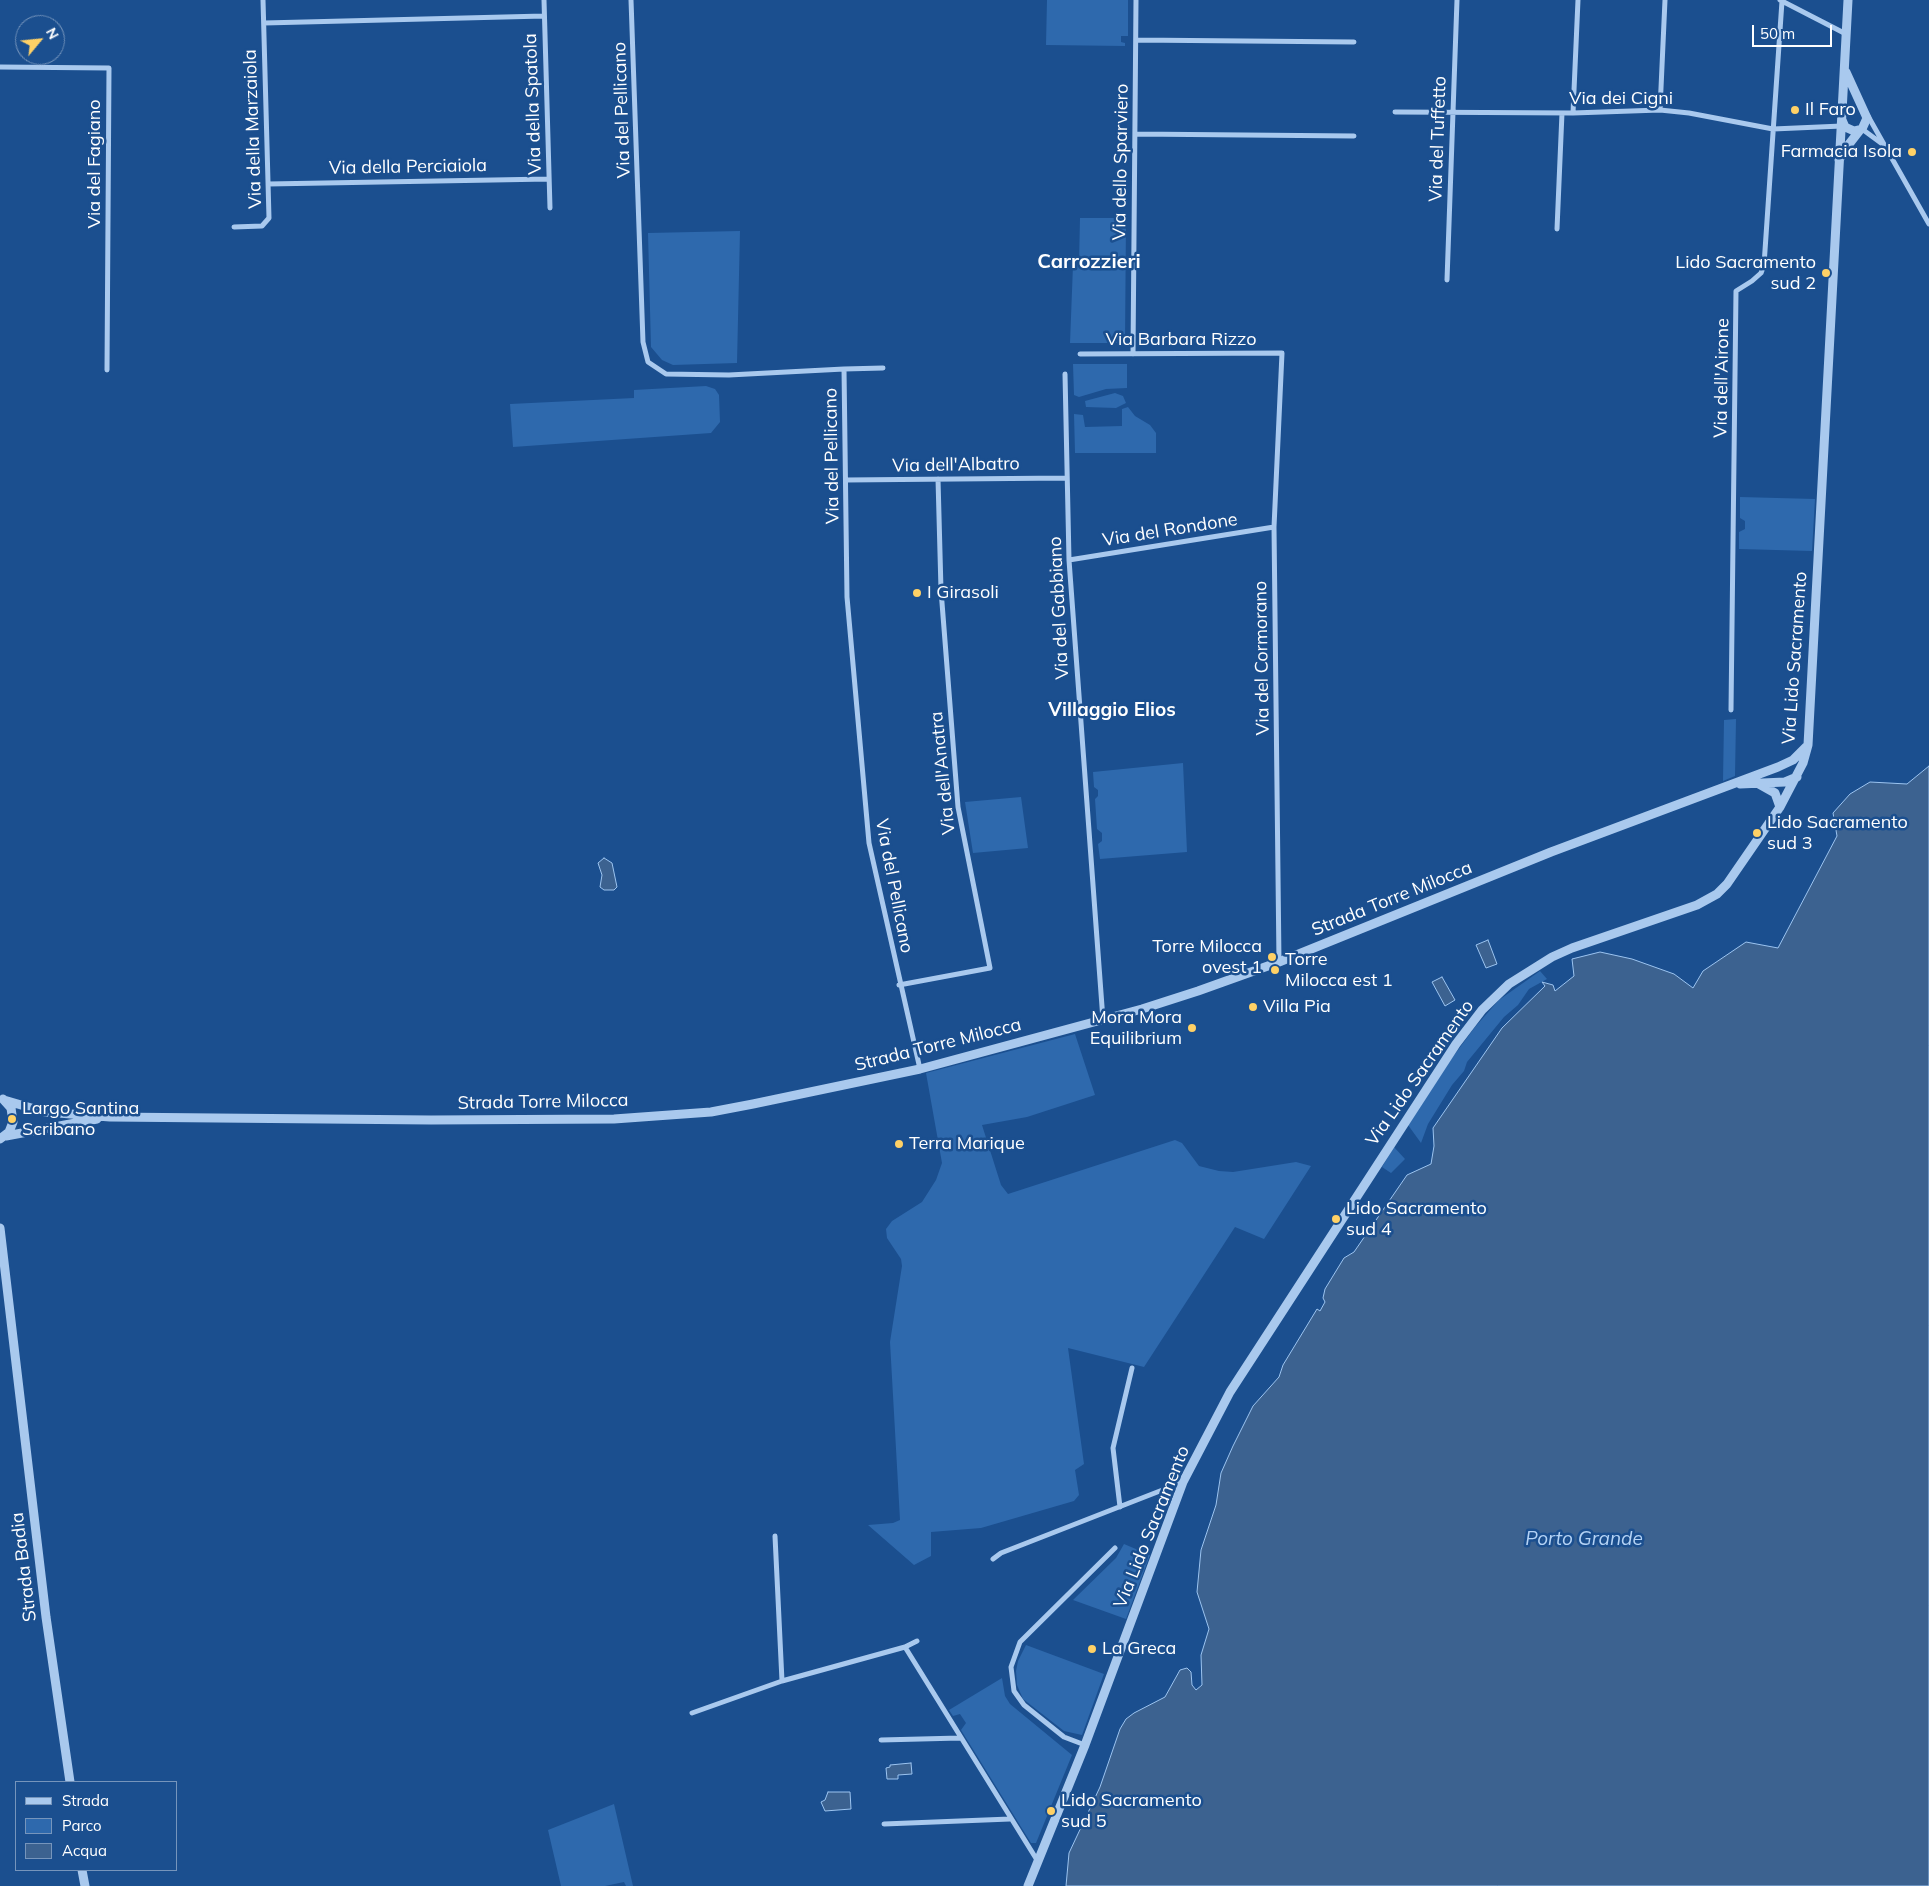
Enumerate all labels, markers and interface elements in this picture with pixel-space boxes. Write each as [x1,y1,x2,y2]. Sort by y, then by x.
north arrow [15,15,65,65]
scale bar [1754,15,1834,47]
text: 50 m [1760,24,1795,43]
text: N [42,25,63,42]
street label: Via della Spatola [520,33,546,175]
street label: Via del Pellicano [609,41,635,179]
street label: Via della Marzaiola [239,49,267,209]
street label: Via del Tuffetto [1425,76,1451,202]
street label: Via dello Sparviero [1109,83,1133,241]
street label: Via dei Cigni [1569,88,1673,110]
street label: Via del Fagiano [84,99,106,229]
place label: Il Faro [1805,99,1856,121]
marker: Il Faro [1789,104,1801,116]
place label: Farmacia Isola [1781,141,1902,163]
marker: Farmacia Isola [1906,146,1918,158]
street label: Via della Perciaiola [329,155,487,179]
district label: Carrozzieri [1037,250,1141,274]
place label: Lido Sacramento sud 2 [1675,252,1816,294]
marker: Lido Sacramento sud 2 [1820,267,1832,279]
street label: Via dell'Airone [1710,318,1734,438]
street label: Via Barbara Rizzo [1106,329,1256,351]
street label: Via del Pellicano [820,388,844,524]
street label: Via dell'Albatro [892,453,1020,477]
street label: Via del Rondone [1101,509,1239,551]
street label: Via del Gabbiano [1044,536,1074,680]
street label: Via Lido Sacramento [1778,571,1812,745]
street label: Via del Cormorano [1250,581,1274,735]
place label: I Girasoli [927,582,999,604]
marker: I Girasoli [911,587,923,599]
district label: Villaggio Elios [1048,699,1176,721]
street label: Via dell'Anatra [926,710,960,836]
place label: Lido Sacramento sud 3 [1767,812,1908,854]
street label: Via del Pellicano [870,817,918,955]
marker: Lido Sacramento sud 3 [1751,827,1763,839]
street label: Strada Torre Milocca [1309,857,1475,941]
place label: Torre Milocca ovest 1 [1152,936,1262,979]
place label: Torre Milocca est 1 [1285,949,1393,992]
marker: Torre Milocca ovest 1 [1266,951,1278,963]
marker: Torre Milocca est 1 [1269,964,1281,976]
place label: Villa Pia [1263,996,1331,1018]
street label: Via Lido Sacramento [1362,996,1478,1150]
marker: Villa Pia [1247,1001,1259,1013]
place label: Mora Mora Equilibrium [1090,1007,1182,1050]
street label: Strada Torre Milocca [852,1014,1024,1076]
marker: Mora Mora Equilibrium [1186,1022,1198,1034]
street label: Strada Torre Milocca [457,1090,629,1114]
place label: Largo Santina Scribano [22,1098,139,1140]
marker: Largo Santina Scribano [6,1113,18,1125]
place label: Terra Marique [909,1133,1025,1155]
marker: Terra Marique [893,1138,905,1150]
place label: Lido Sacramento sud 4 [1346,1198,1487,1240]
marker: Lido Sacramento sud 4 [1330,1213,1342,1225]
street label: Via Lido Sacramento [1110,1443,1194,1611]
street label: Strada Badia [7,1511,41,1623]
water label: Porto Grande [1525,1528,1643,1550]
place label: La Greca [1102,1638,1176,1660]
marker: La Greca [1086,1643,1098,1655]
legend [15,1781,178,1871]
place label: Lido Sacramento sud 5 [1061,1790,1202,1832]
text: Strada [62,1791,109,1810]
marker: Lido Sacramento sud 5 [1045,1805,1057,1817]
text: Parco [62,1816,102,1835]
text: Acqua [62,1841,107,1860]

